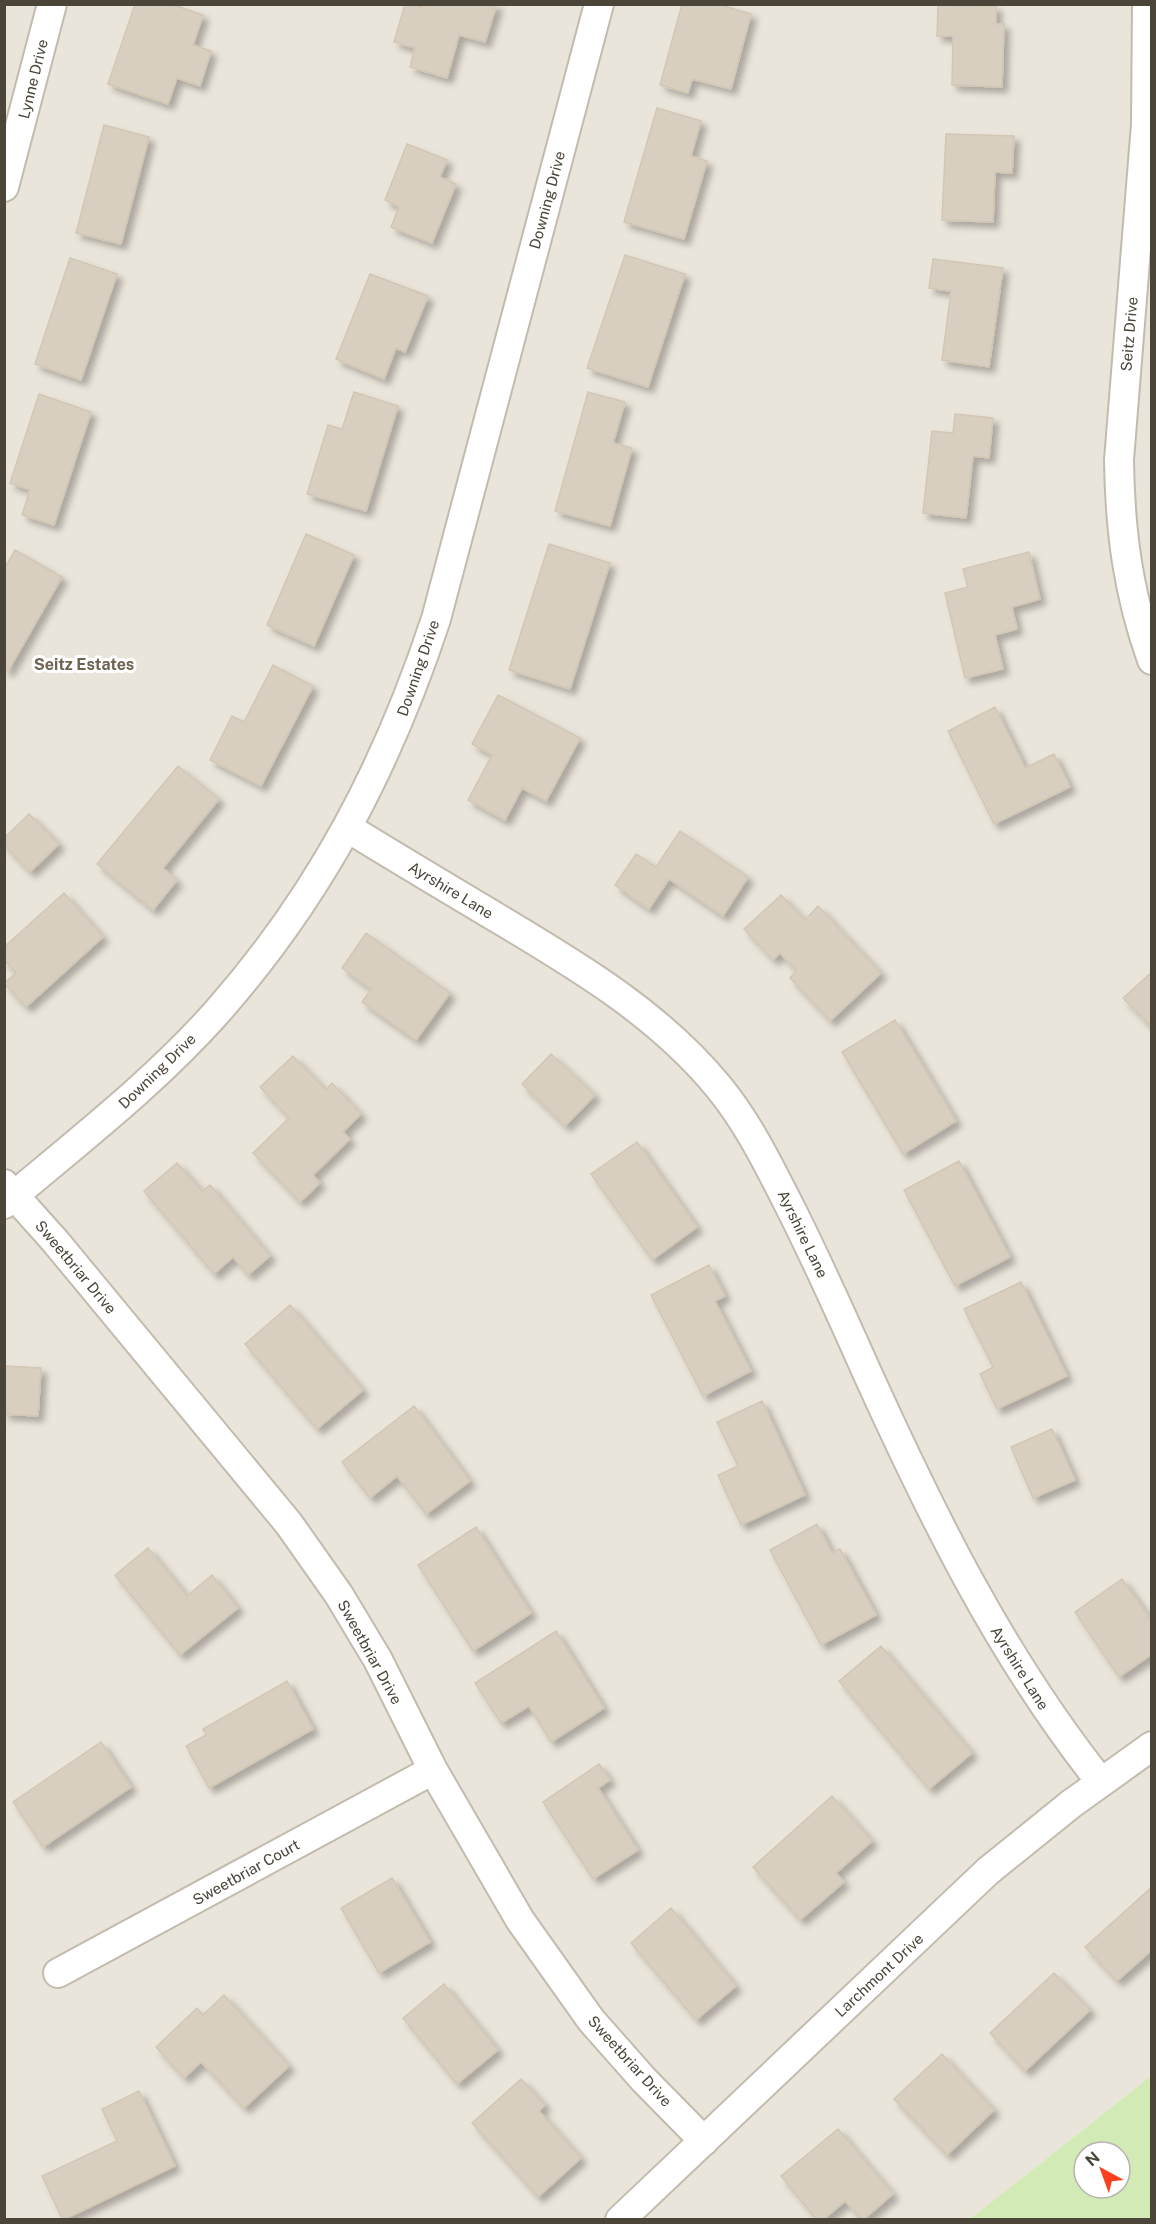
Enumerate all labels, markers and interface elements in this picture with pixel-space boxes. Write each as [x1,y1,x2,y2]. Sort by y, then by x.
street label: Lynne Drive [15,37,51,121]
street label: Downing Drive [526,149,568,251]
street label: Seitz Drive [1117,296,1141,372]
street label: Downing Drive [394,618,442,718]
district label: Seitz Estates [34,655,134,674]
street label: Ayrshire Lane [406,858,496,922]
street label: Downing Drive [115,1030,199,1112]
street label: Ayrshire Lane [774,1187,832,1281]
street label: Sweetbriar Drive [32,1217,120,1317]
street label: Sweetbriar Drive [334,1597,406,1707]
street label: Ayrshire Lane [988,1623,1052,1713]
street label: Sweetbriar Court [190,1836,303,1908]
street label: Larchmont Drive [831,1930,927,2020]
street label: Sweetbriar Drive [585,2012,675,2110]
north arrow [1072,2140,1132,2200]
text: N [1082,2148,1103,2170]

